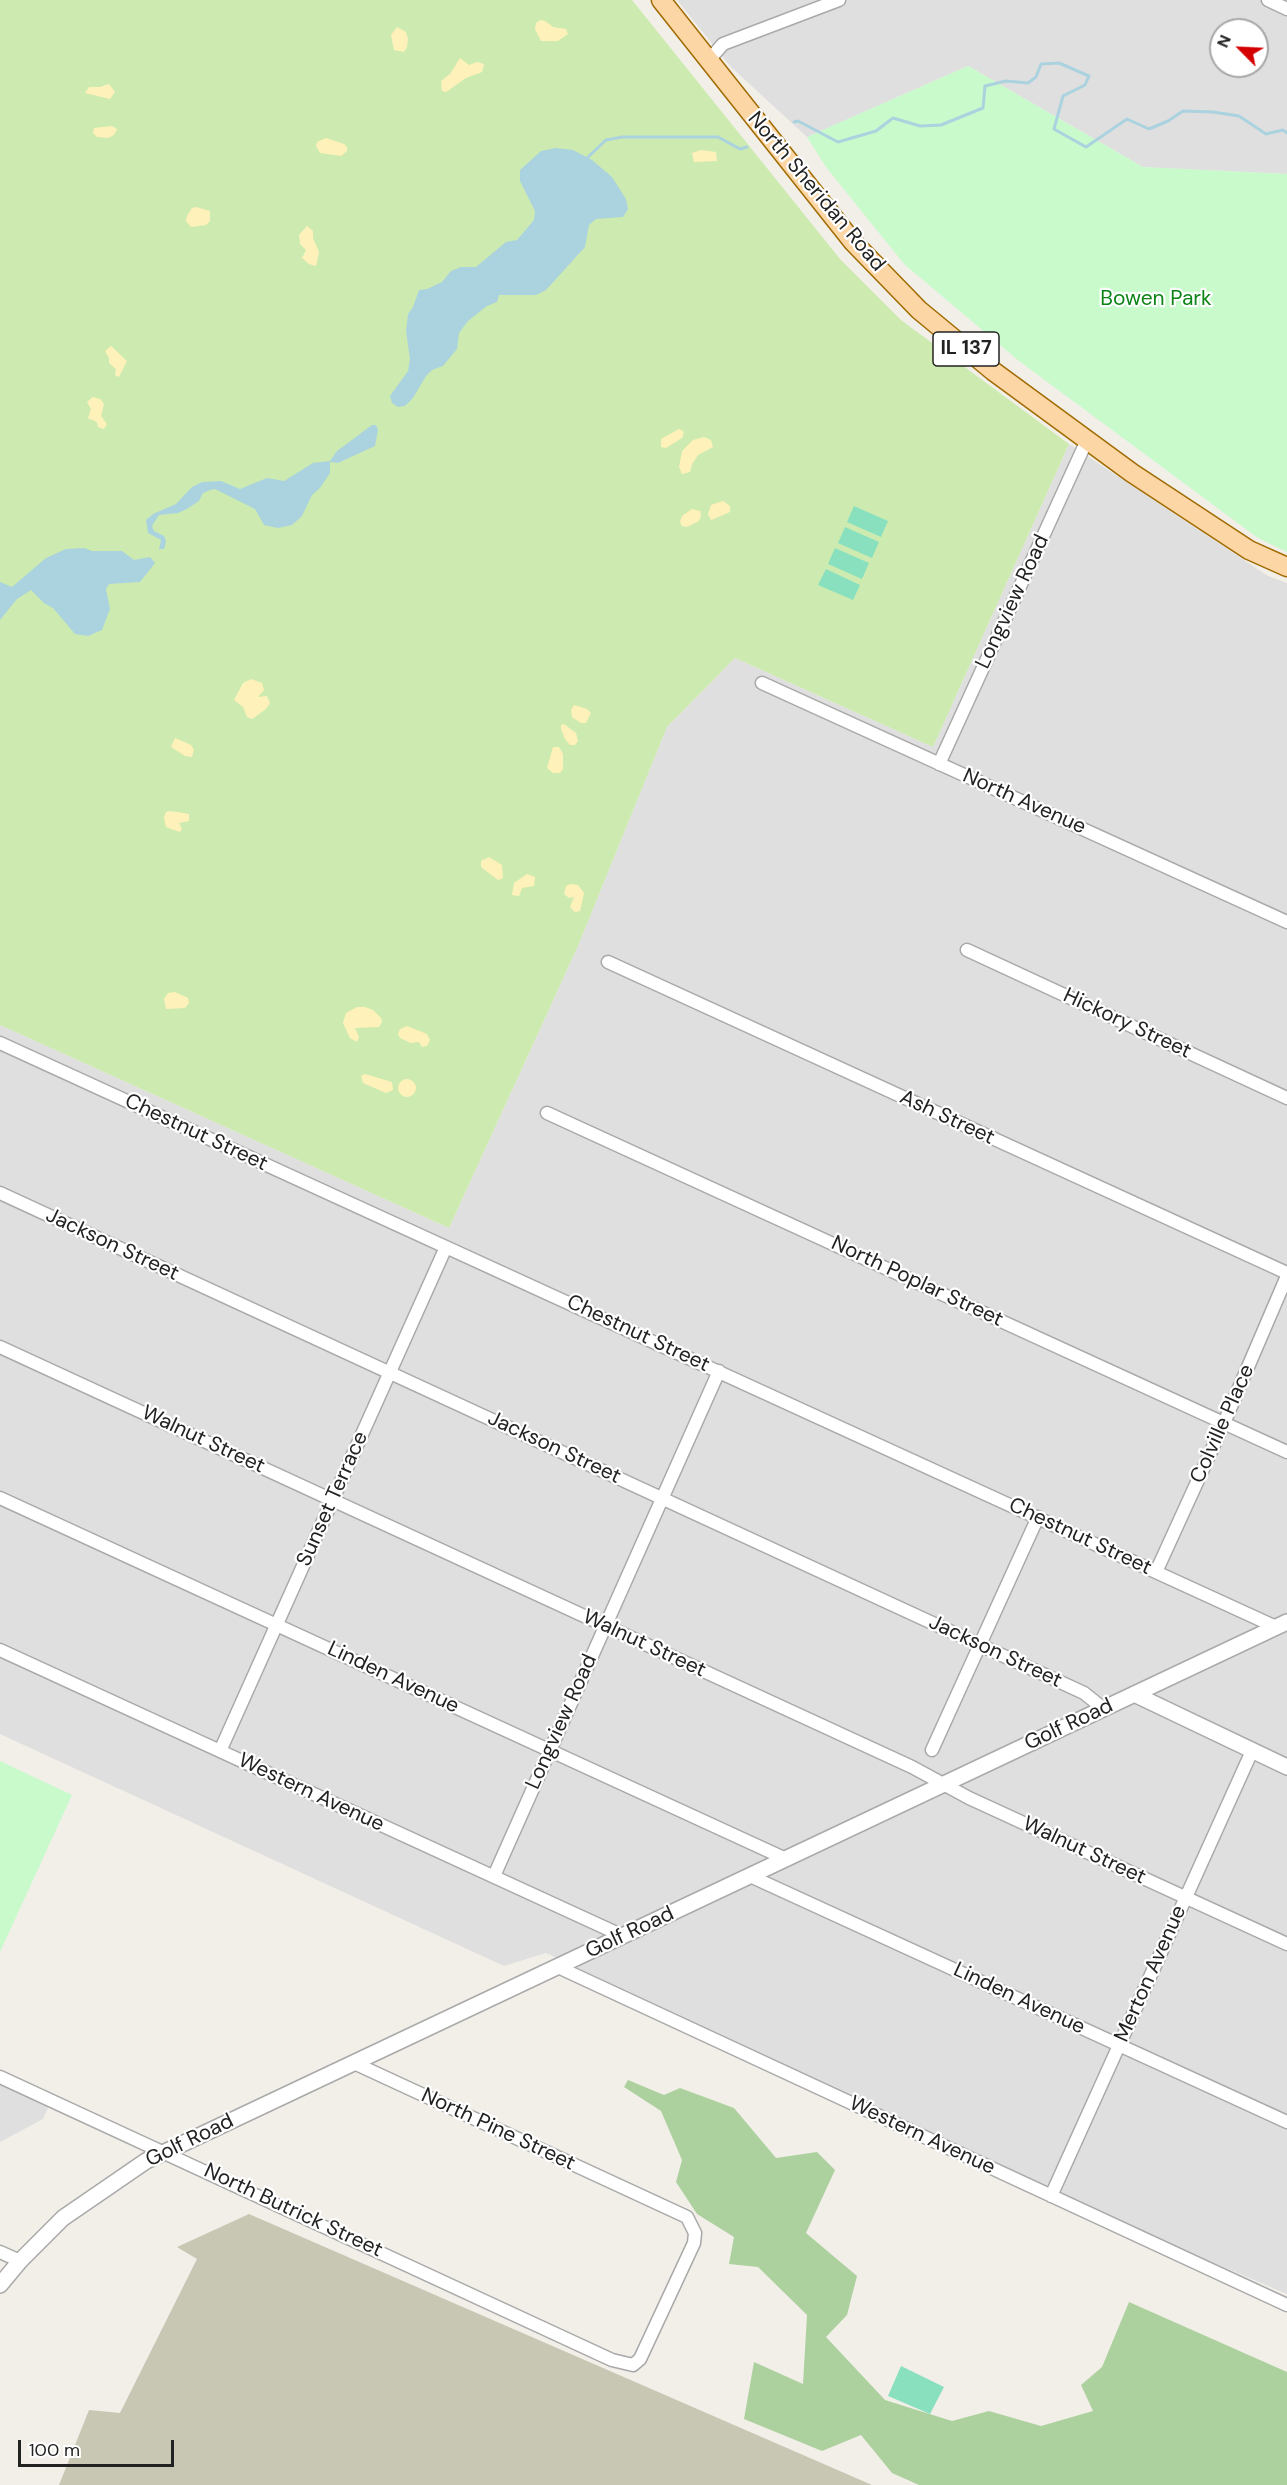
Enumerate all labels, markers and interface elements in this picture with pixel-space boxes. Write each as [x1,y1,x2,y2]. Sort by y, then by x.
north arrow [1209,18,1269,78]
text: N [1212,32,1236,51]
street label: North Sheridan Road [742,107,890,277]
park label: Bowen Park [1100,286,1212,312]
road number: IL 137 [933,332,999,366]
street label: Longview Road [971,531,1055,673]
street label: North Avenue [959,764,1089,840]
street label: Hickory Street [1059,983,1195,1065]
street label: Ash Street [896,1085,998,1151]
street label: Chestnut Street [121,1089,271,1177]
street label: Jackson Street [41,1203,183,1287]
street label: North Poplar Street [827,1231,1007,1333]
street label: Chestnut Street [563,1290,713,1378]
street label: Colville Place [1186,1361,1260,1487]
street label: Walnut Street [137,1401,269,1479]
street label: Jackson Street [483,1406,625,1490]
street label: Sunset Terrace [292,1428,374,1570]
street label: Chestnut Street [1005,1493,1155,1581]
street label: Walnut Street [578,1605,710,1683]
street label: Jackson Street [924,1610,1066,1694]
street label: Linden Avenue [323,1637,463,1719]
street label: Longview Road [521,1651,603,1793]
street label: Golf Road [1021,1694,1117,1756]
street label: Western Avenue [234,1748,388,1838]
street label: Walnut Street [1018,1812,1150,1890]
street label: Golf Road [582,1902,678,1964]
street label: Merton Avenue [1110,1902,1192,2046]
street label: Linden Avenue [949,1958,1089,2040]
street label: North Pine Street [417,2083,579,2177]
street label: Western Avenue [845,2091,999,2181]
street label: Golf Road [142,2109,238,2173]
street label: North Butrick Street [200,2159,386,2263]
scale bar [21,2428,177,2466]
text: 100 m [29,2438,80,2462]

